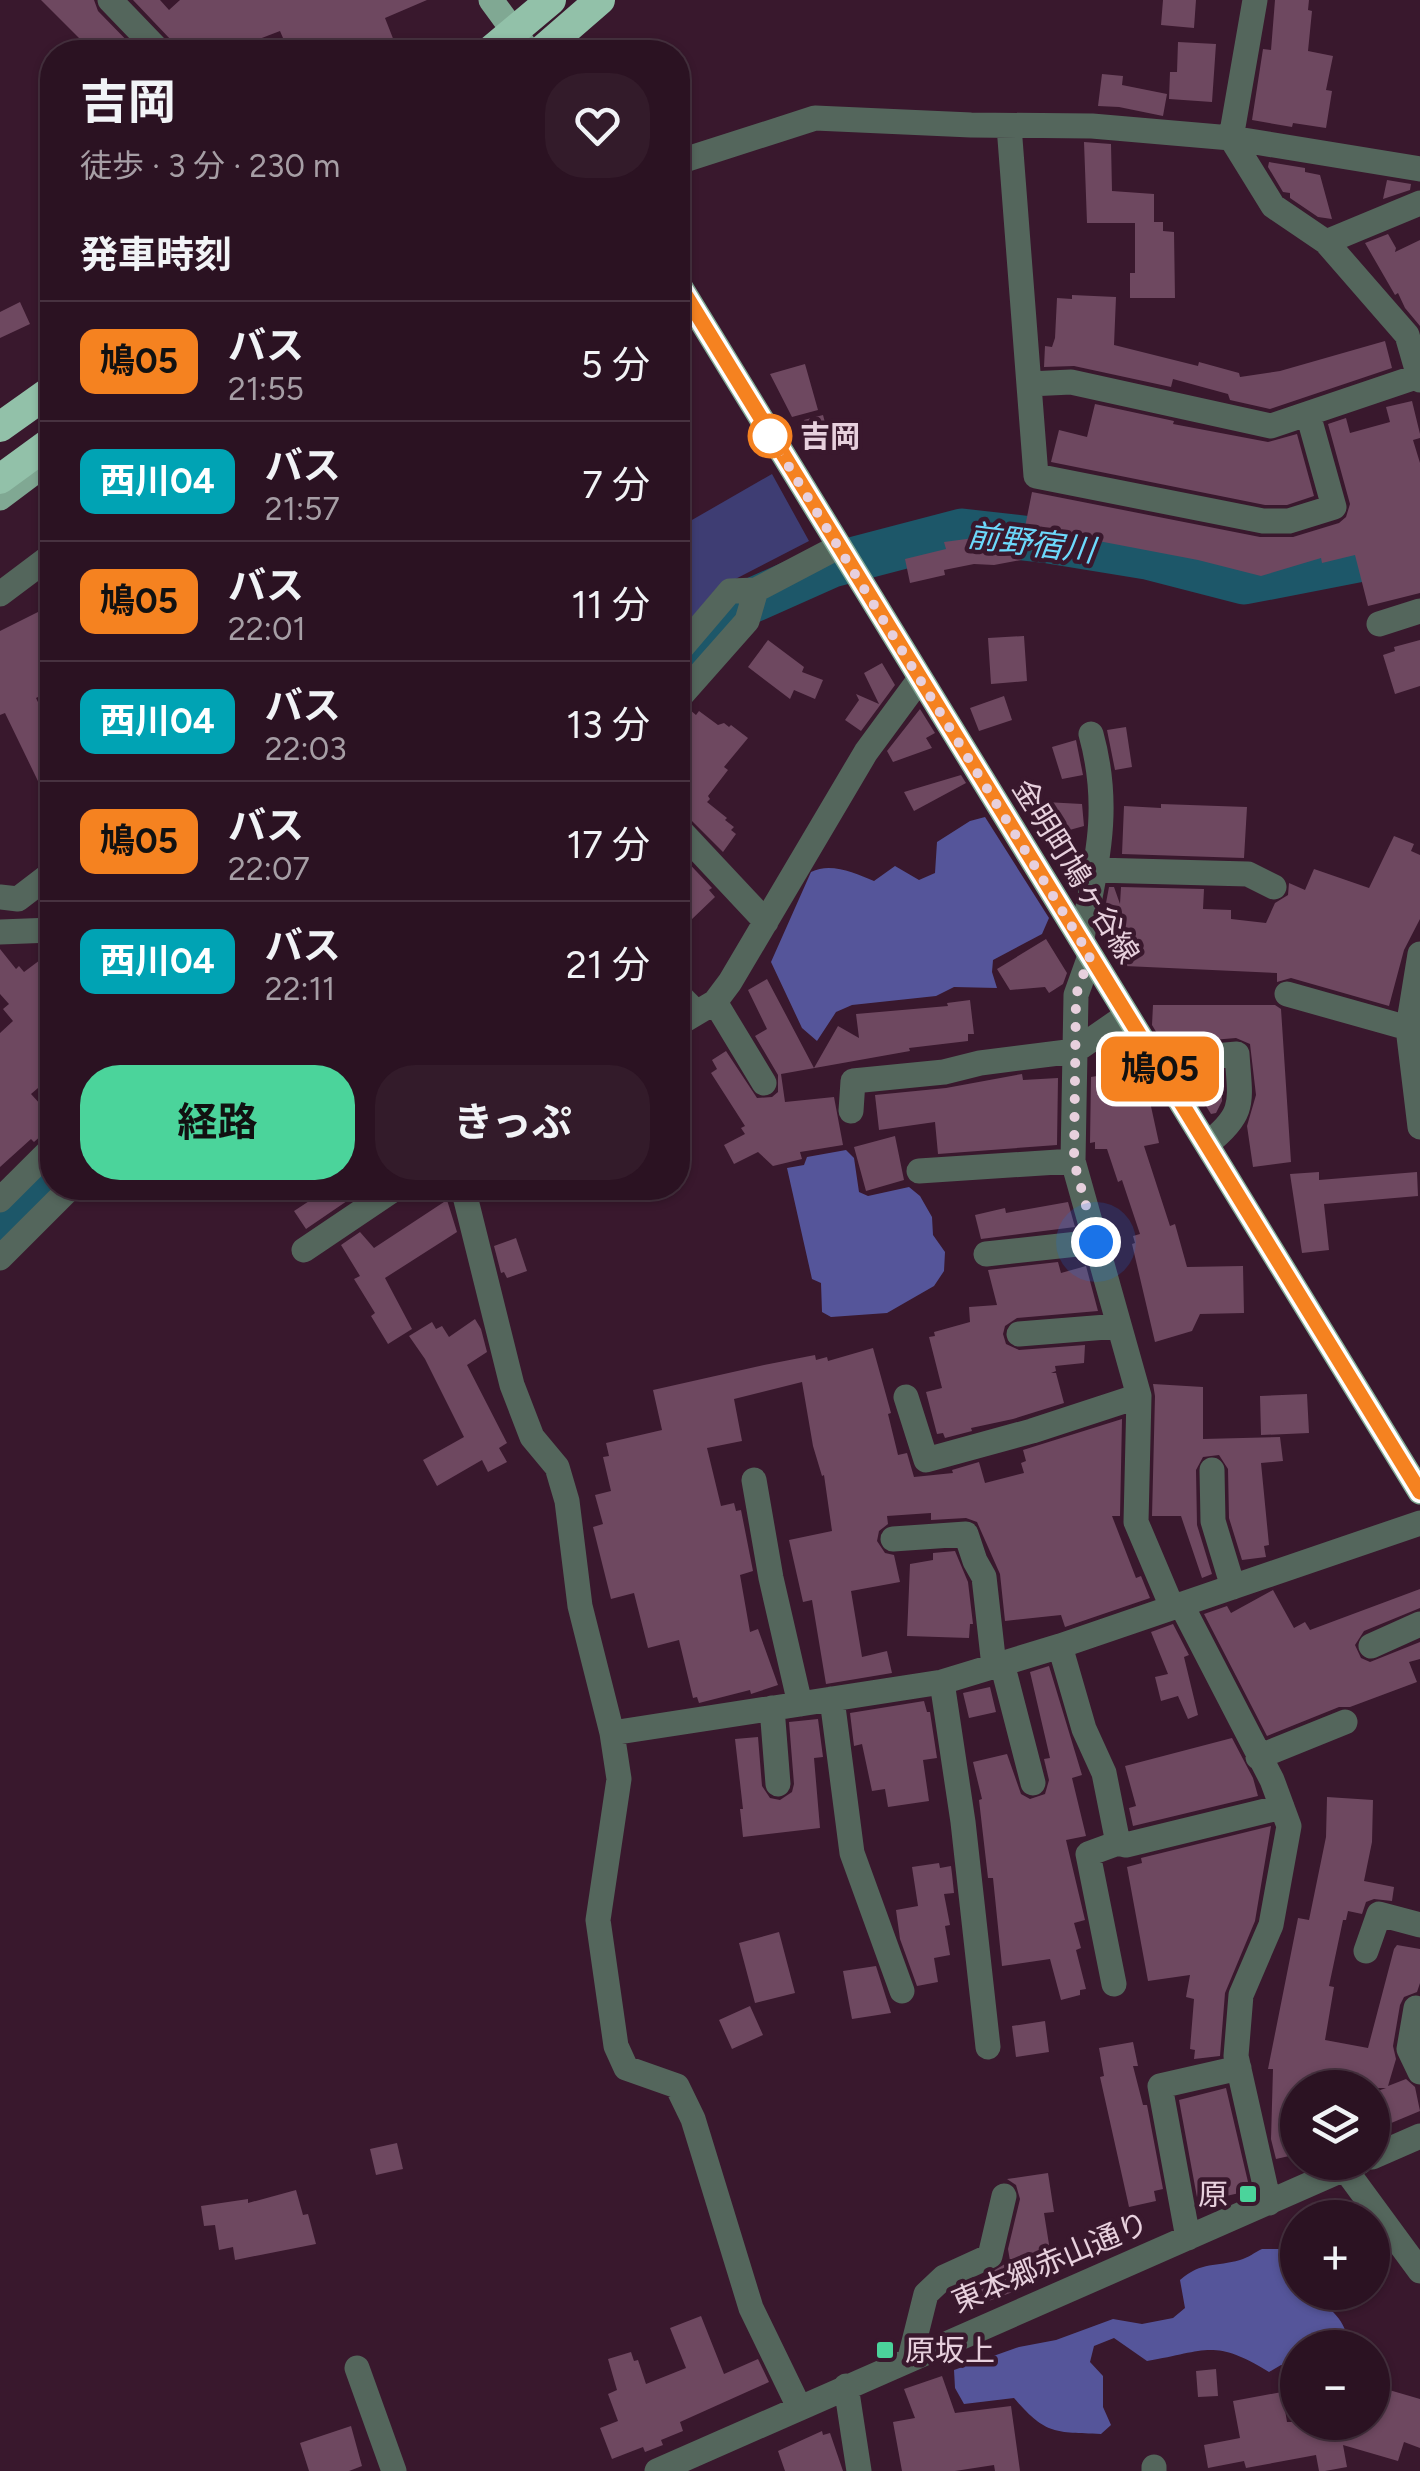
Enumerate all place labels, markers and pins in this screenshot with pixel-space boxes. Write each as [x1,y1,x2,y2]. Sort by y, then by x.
marker: 吉岡 [749,415,791,457]
place label: 吉岡 [800,418,860,455]
place label: 原 [1198,2176,1228,2213]
marker: 原 [1237,2183,1259,2205]
place label: 原坂上 [905,2332,995,2369]
marker: 原坂上 [874,2339,896,2361]

